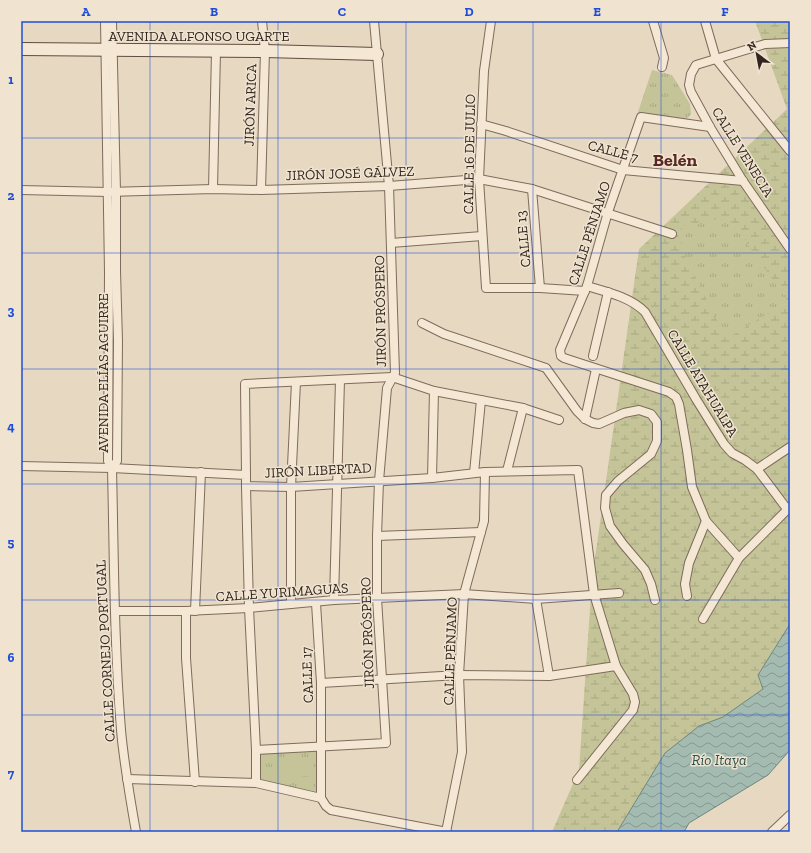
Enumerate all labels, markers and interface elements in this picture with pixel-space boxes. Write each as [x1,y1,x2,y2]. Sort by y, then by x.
text: A [82,4,91,19]
text: B [210,4,218,19]
text: C [338,4,346,19]
text: D [464,4,474,19]
text: E [593,4,601,19]
text: F [721,4,729,19]
street label: AVENIDA ALFONSO UGARTE [109,28,289,45]
north arrow [737,34,777,74]
text: N [745,38,759,54]
street label: JIRÓN ARICA [241,62,260,147]
text: 1 [8,72,14,87]
street label: CALLE 16 DE JULIO [460,94,479,214]
street label: CALLE VENECIA [708,104,778,201]
street label: CALLE 7 [586,137,640,166]
district label: Belén [653,149,698,171]
street label: JIRÓN JOSÉ GÁLVEZ [285,163,415,184]
street label: CALLE PÉNJAMO [565,179,614,287]
text: 2 [8,188,15,203]
street label: CALLE 13 [513,210,534,268]
street label: JIRÓN PRÓSPERO [371,255,390,367]
street label: AVENIDA ELÍAS AGUIRRE [95,293,112,453]
text: 3 [8,303,15,318]
street label: CALLE ATAHUALPA [664,326,742,441]
text: 4 [7,419,15,434]
street label: JIRÓN LIBERTAD [264,459,372,482]
text: 5 [8,535,15,550]
street label: CALLE CORNEJO PORTUGAL [92,559,119,742]
street label: JIRÓN PRÓSPERO [357,577,378,689]
street label: CALLE YURIMAGUAS [215,579,349,606]
street label: CALLE PÉNJAMO [440,596,461,706]
street label: CALLE 17 [298,646,317,704]
text: 6 [8,650,15,665]
water label: Río Itaya [691,751,747,769]
text: 7 [8,766,15,781]

